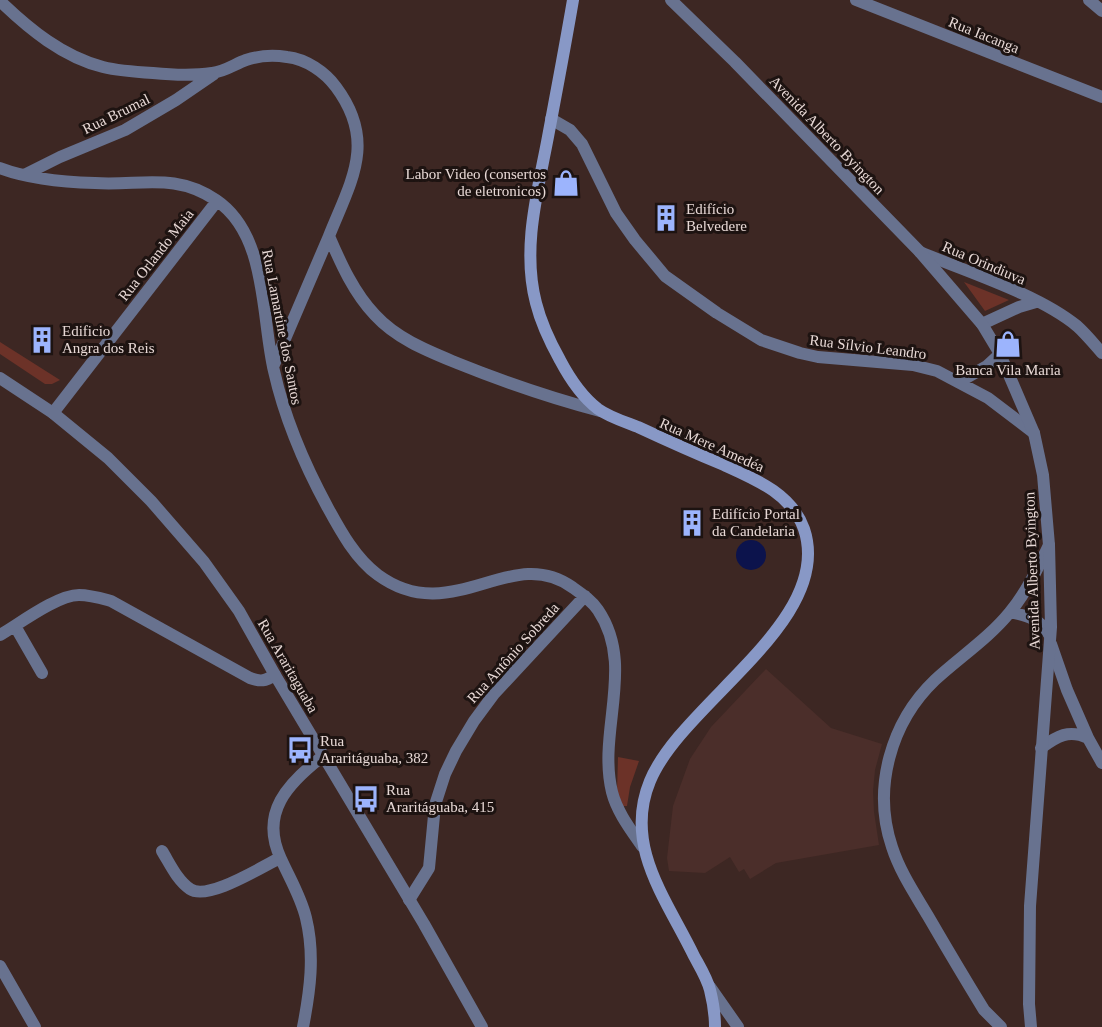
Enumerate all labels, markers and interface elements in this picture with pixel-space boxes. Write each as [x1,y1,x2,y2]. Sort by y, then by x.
street label: Rua Iacanga [946,14,1022,57]
street label: Avenida Alberto Byington [766,73,888,198]
street label: Rua Brumal [80,91,152,137]
place label: Labor Video (consertos de eletronicos) [406,166,546,200]
shop icon: Labor Video (consertos de eletronicos) [551,168,581,198]
place label: Edifício Belvedere [686,201,747,234]
building icon: Edifício Belvedere [651,203,681,233]
street label: Rua Orlando Maia [115,206,197,304]
street label: Rua Orindiuva [940,238,1028,288]
street label: Rua Lamartine dos Santos [259,248,305,406]
place label: Edificio Angra dos Reis [62,323,155,356]
building icon: Edificio Angra dos Reis [27,325,57,355]
shop icon: Banca Vila Maria [993,329,1023,359]
street label: Rua Sílvio Leandro [809,332,927,362]
place label: Banca Vila Maria [955,362,1061,378]
street label: Rua Mere Amedéa [657,415,767,475]
street label: Avenida Alberto Byington [1021,491,1043,650]
place label: Edifício Portal da Candelaria [712,506,800,539]
building icon: Edifício Portal da Candelaria [677,508,707,538]
street label: Rua Antônio Sobreda [464,599,562,706]
street label: Rua Araritaguaba [255,616,321,716]
place label: Rua Araritáguaba, 382 [320,733,428,766]
bus stop icon: Rua Araritáguaba, 382 [285,735,315,765]
place label: Rua Araritáguaba, 415 [386,782,494,815]
bus stop icon: Rua Araritáguaba, 415 [351,784,381,814]

